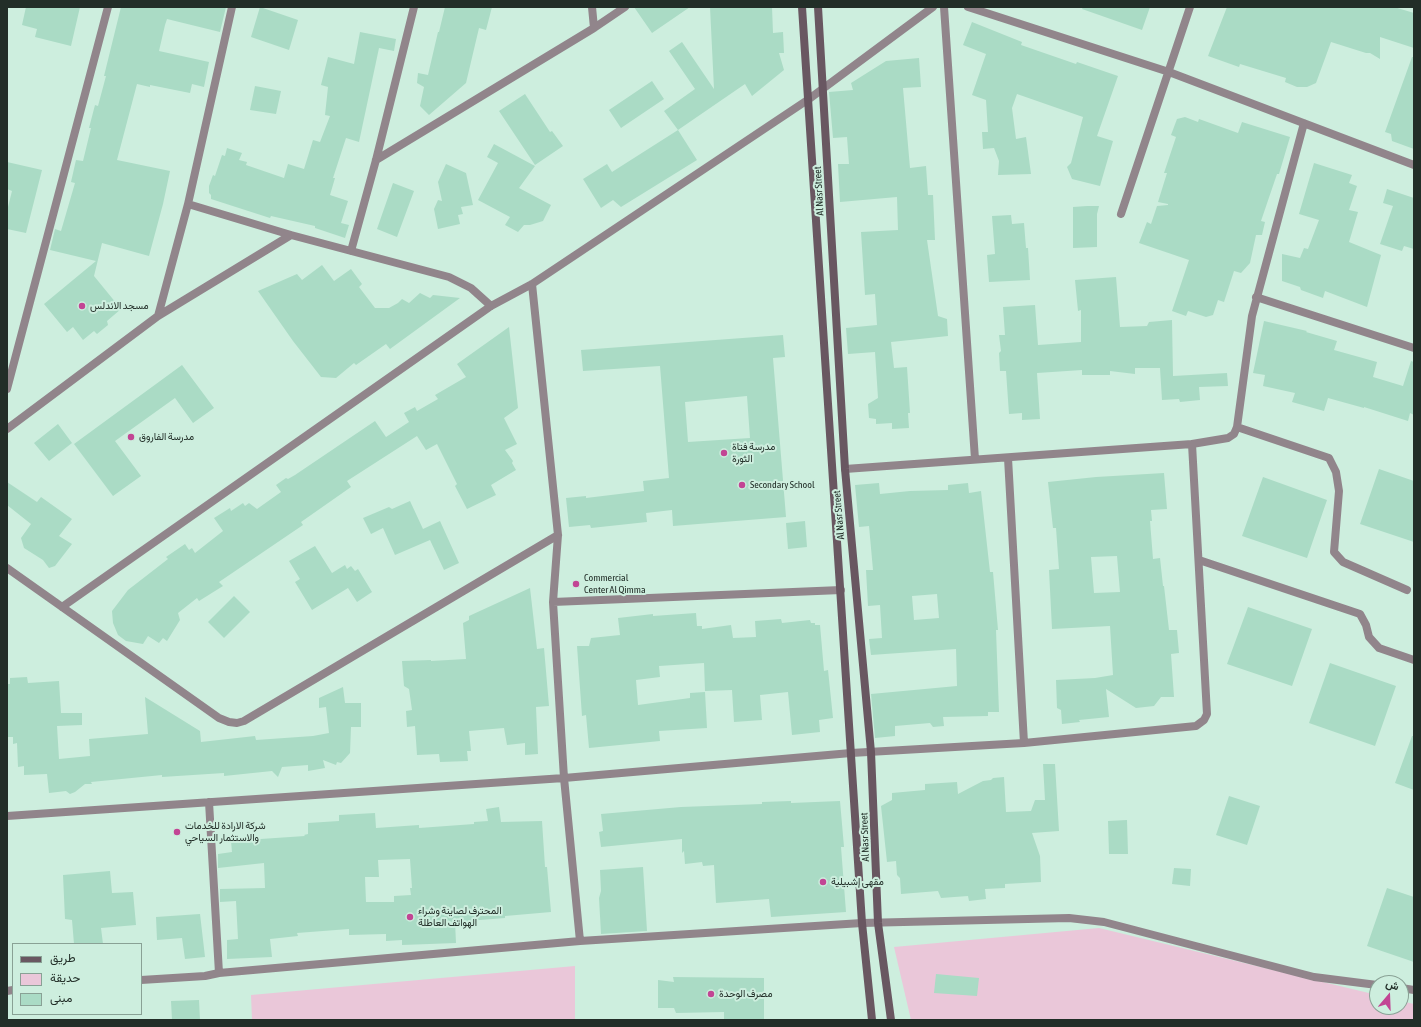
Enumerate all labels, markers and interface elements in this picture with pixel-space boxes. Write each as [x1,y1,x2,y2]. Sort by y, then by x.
street label: Al Nasr Street [812,166,826,216]
place label: مسجد الاندلس [90,300,149,312]
marker: مسجد الاندلس [77,301,87,311]
place label: مدرسة الفاروق [139,431,194,443]
marker: مدرسة الفاروق [126,432,136,442]
place label: مدرسة فتاة الثورة [732,441,775,464]
marker: مدرسة فتاة الثورة [719,448,729,458]
place label: Secondary School [750,479,815,491]
marker: Secondary School [737,480,747,490]
street label: Al Nasr Street [831,490,847,540]
place label: Commercial Center Al Qimma [584,572,646,596]
marker: Commercial Center Al Qimma [571,579,581,589]
street label: Al Nasr Street [858,812,872,862]
place label: شركة الارادة للخدمات والاستثمار السياحي [185,820,266,844]
marker: شركة الارادة للخدمات والاستثمار السياحي [172,827,182,837]
place label: مقهى إشبيلية [831,876,884,888]
marker: مقهى إشبيلية [818,877,828,887]
place label: المحترف لصاينة وشراء الهواتف العاطلة [418,905,502,928]
marker: المحترف لصاينة وشراء الهواتف العاطلة [405,912,415,922]
legend [12,943,142,1015]
text: طريق [50,951,75,965]
text: حديقة [50,971,80,985]
north arrow [1369,975,1409,1015]
text: ش [1384,977,1401,992]
place label: مصرف الوحدة [719,988,772,1000]
marker: مصرف الوحدة [706,989,716,999]
text: مبنى [50,991,72,1005]

